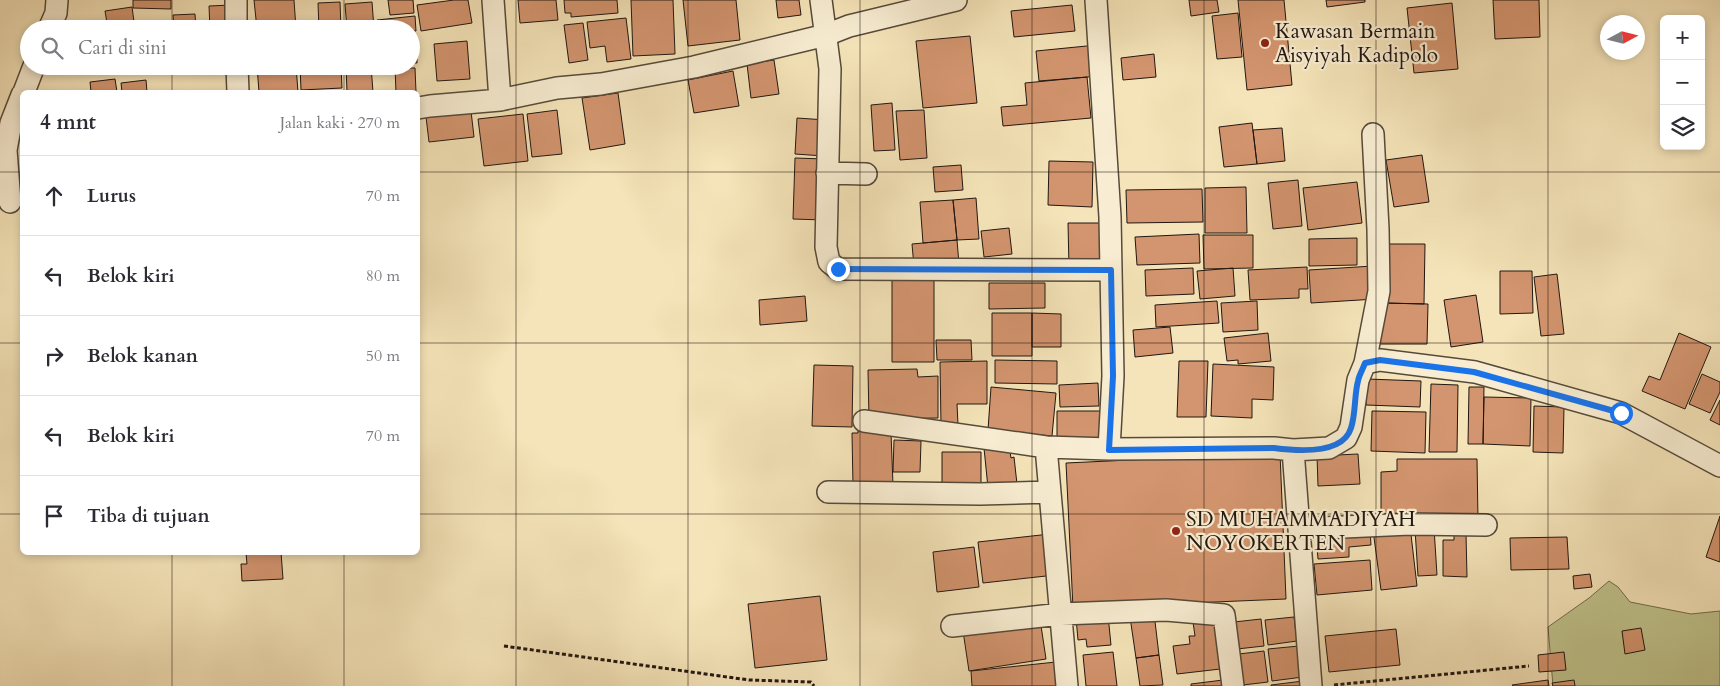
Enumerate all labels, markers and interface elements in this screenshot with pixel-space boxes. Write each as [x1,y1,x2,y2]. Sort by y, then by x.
north arrow [1600,15,1645,60]
map controls [1660,15,1705,150]
button: + [1660,15,1705,60]
place label: Kawasan Bermain Aisyiyah Kadipolo [1275,17,1438,70]
search box [20,20,420,75]
icon: search [38,34,66,62]
text: Cari di sini [78,35,167,61]
marker: Kawasan Bermain Aisyiyah Kadipolo [1259,37,1271,49]
button: − [1660,60,1705,105]
button: layers [1660,105,1705,150]
text: 4 mnt [40,108,96,137]
text: Jalan kaki · 270 m [280,112,400,134]
icon: ahead [40,182,68,210]
text: Lurus [87,183,136,209]
text: 70 m [366,185,400,207]
route end [827,258,850,281]
icon: left [40,262,68,290]
text: Belok kiri [87,263,174,289]
text: 80 m [366,265,400,287]
icon: right [40,342,68,370]
text: Belok kanan [87,343,198,369]
text: 50 m [366,345,400,367]
route start [1610,402,1633,425]
icon: left [40,422,68,450]
text: Belok kiri [87,423,174,449]
text: 70 m [366,425,400,447]
icon: arrive [40,502,68,530]
text: Tiba di tujuan [87,503,210,529]
place label: SD MUHAMMADIYAH NOYOKERTEN [1186,505,1416,558]
marker: SD MUHAMMADIYAH NOYOKERTEN [1170,525,1182,537]

